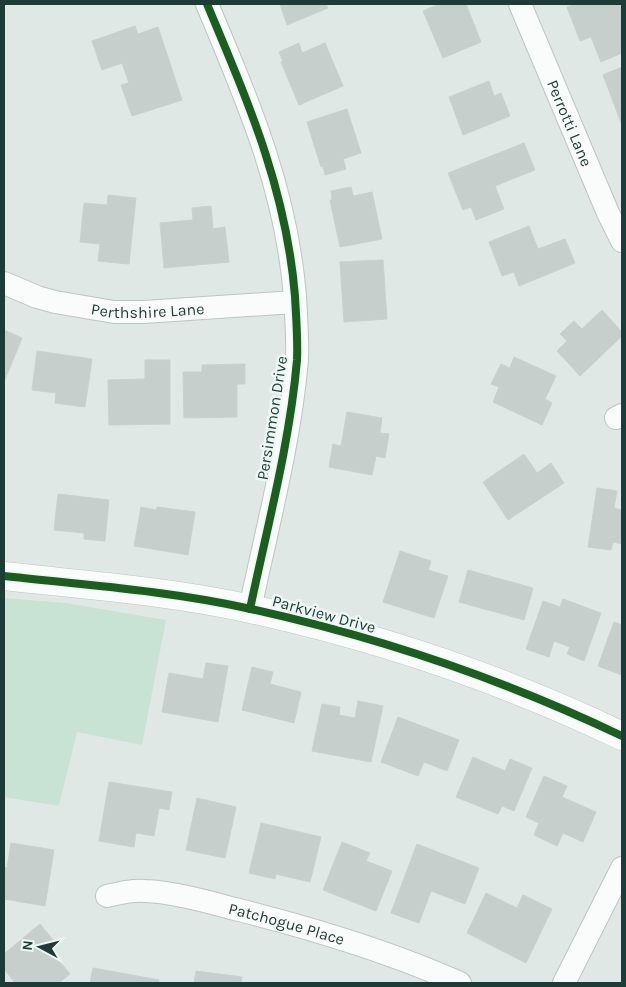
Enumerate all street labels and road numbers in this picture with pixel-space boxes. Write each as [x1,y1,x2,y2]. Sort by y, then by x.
street label: Perrotti Lane [543,77,597,169]
street label: Perthshire Lane [90,299,205,322]
street label: Persimmon Drive [253,355,291,481]
street label: Parkview Drive [270,591,378,637]
street label: Patchogue Place [227,898,347,949]

